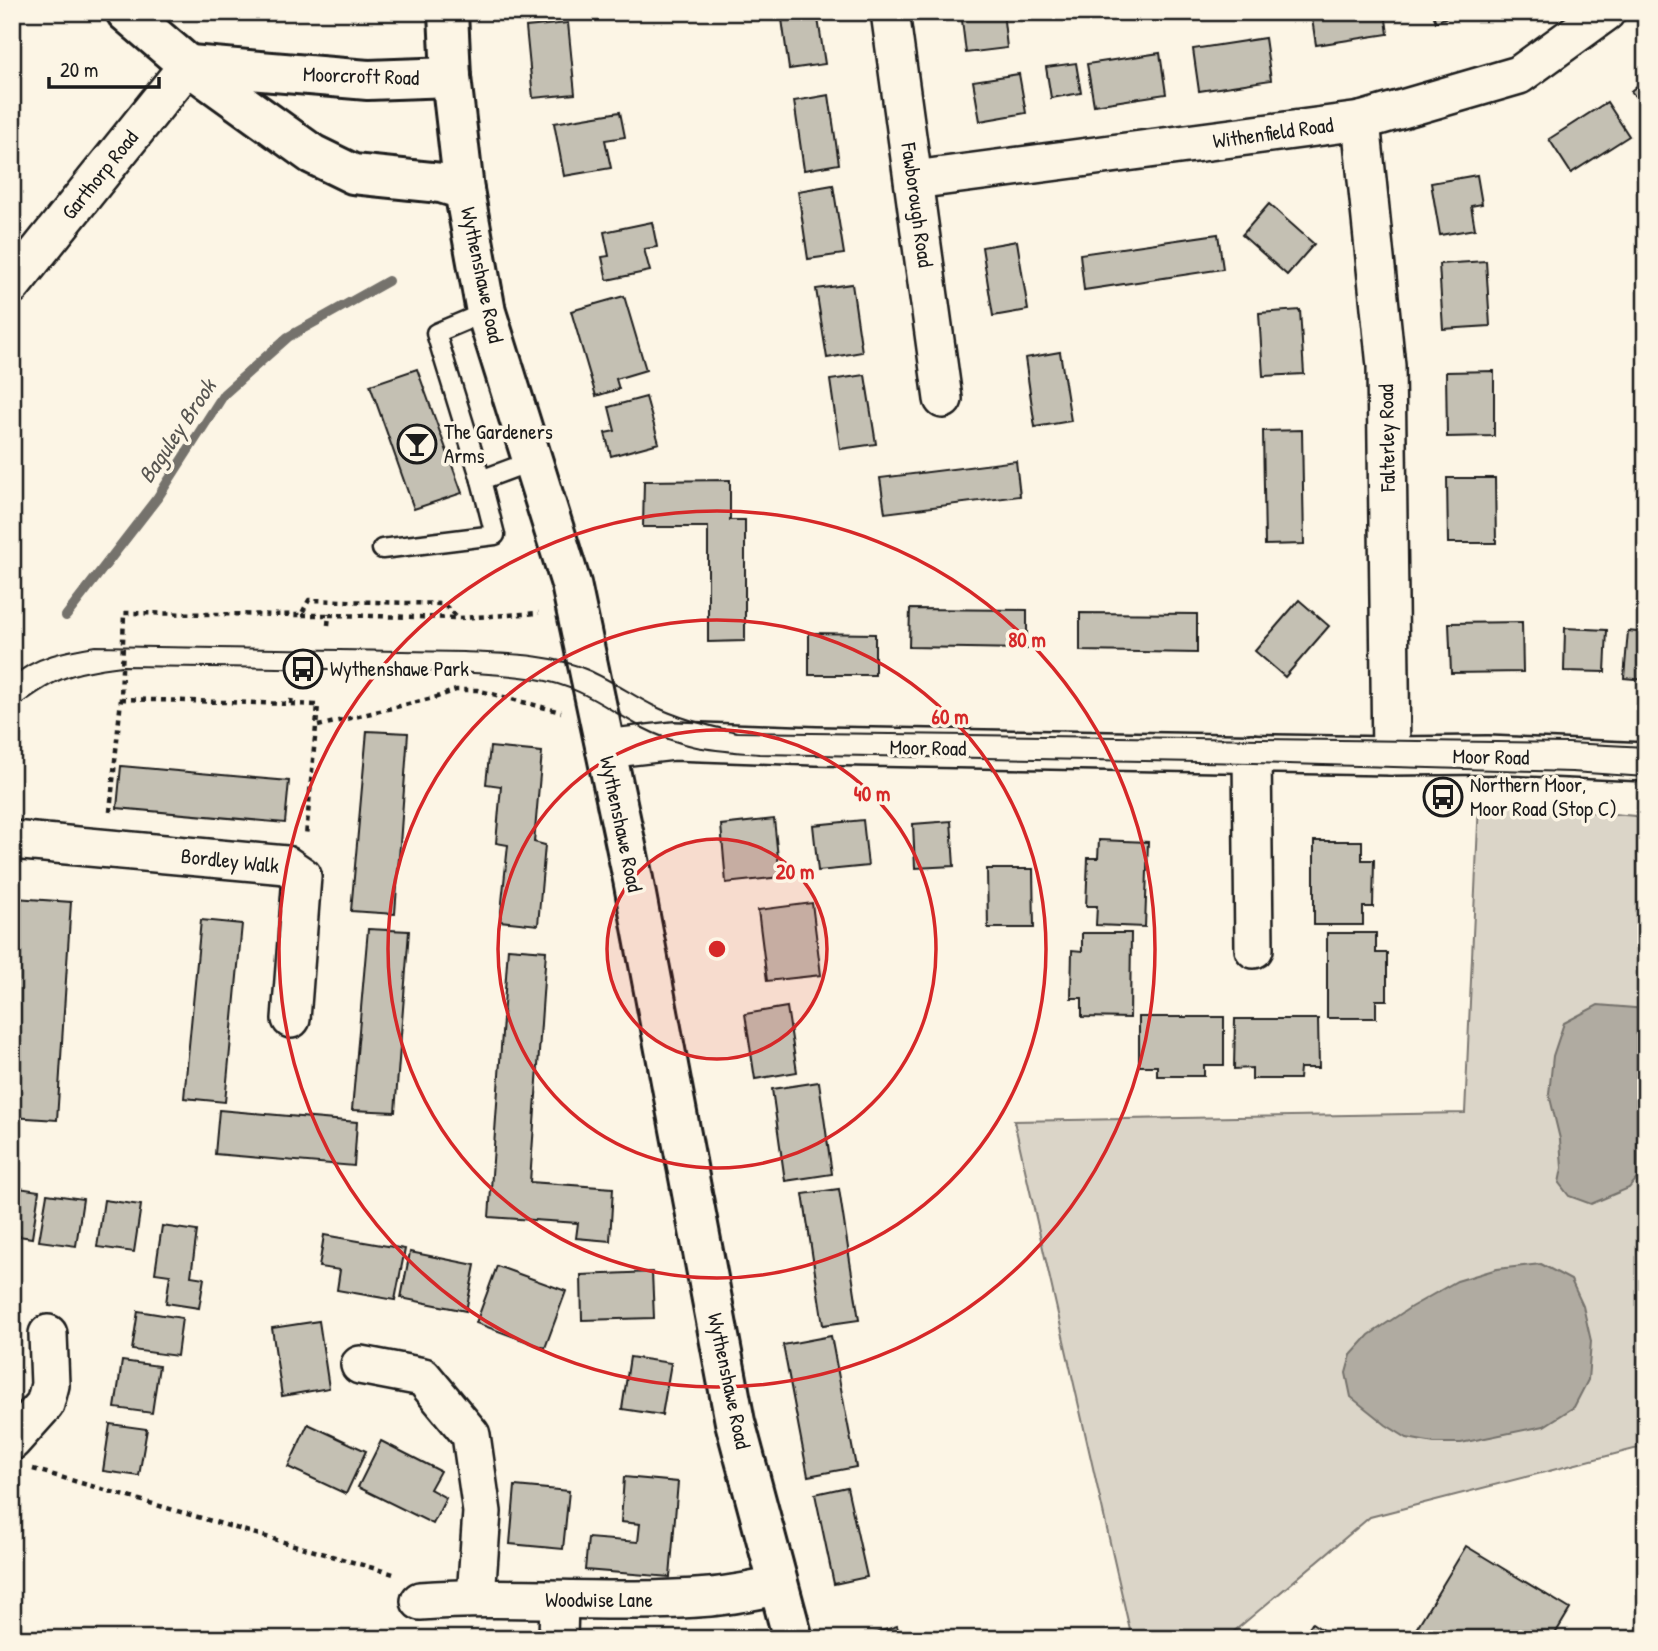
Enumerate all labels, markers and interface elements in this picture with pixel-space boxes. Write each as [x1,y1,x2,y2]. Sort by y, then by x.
scale bar [49,46,159,90]
text: 20 m [60,55,98,84]
street label: Moorcroft Road [302,59,420,92]
street label: Withenfield Road [1211,110,1335,155]
street label: Garthorp Road [55,124,145,225]
street label: Fawborough Road [894,140,941,269]
street label: Wythenshawe Road [454,204,511,345]
water label: Baguley Brook [130,371,225,489]
street label: Falterley Road [1371,384,1402,493]
place label: The Gardeners Arms [444,417,553,470]
bar icon: The Gardeners Arms [396,423,438,465]
text: 80 m [1008,625,1046,654]
bus stop icon: Wythenshawe Park [282,648,324,690]
place label: Wythenshawe Park [330,654,469,683]
text: 60 m [932,702,968,731]
street label: Moor Road [889,732,967,763]
street label: Moor Road [1452,741,1530,772]
street label: Wythenshawe Road [593,753,650,894]
place label: Northern Moor, Moor Road (Stop C) [1470,770,1617,823]
bus stop icon: Northern Moor, Moor Road (Stop C) [1422,776,1464,818]
text: 40 m [854,779,890,808]
street label: Bordley Walk [180,841,281,880]
text: 20 m [776,857,814,886]
centre of rings [705,937,729,961]
street label: Wythenshawe Road [701,1310,758,1451]
street label: Woodwise Lane [545,1585,653,1614]

